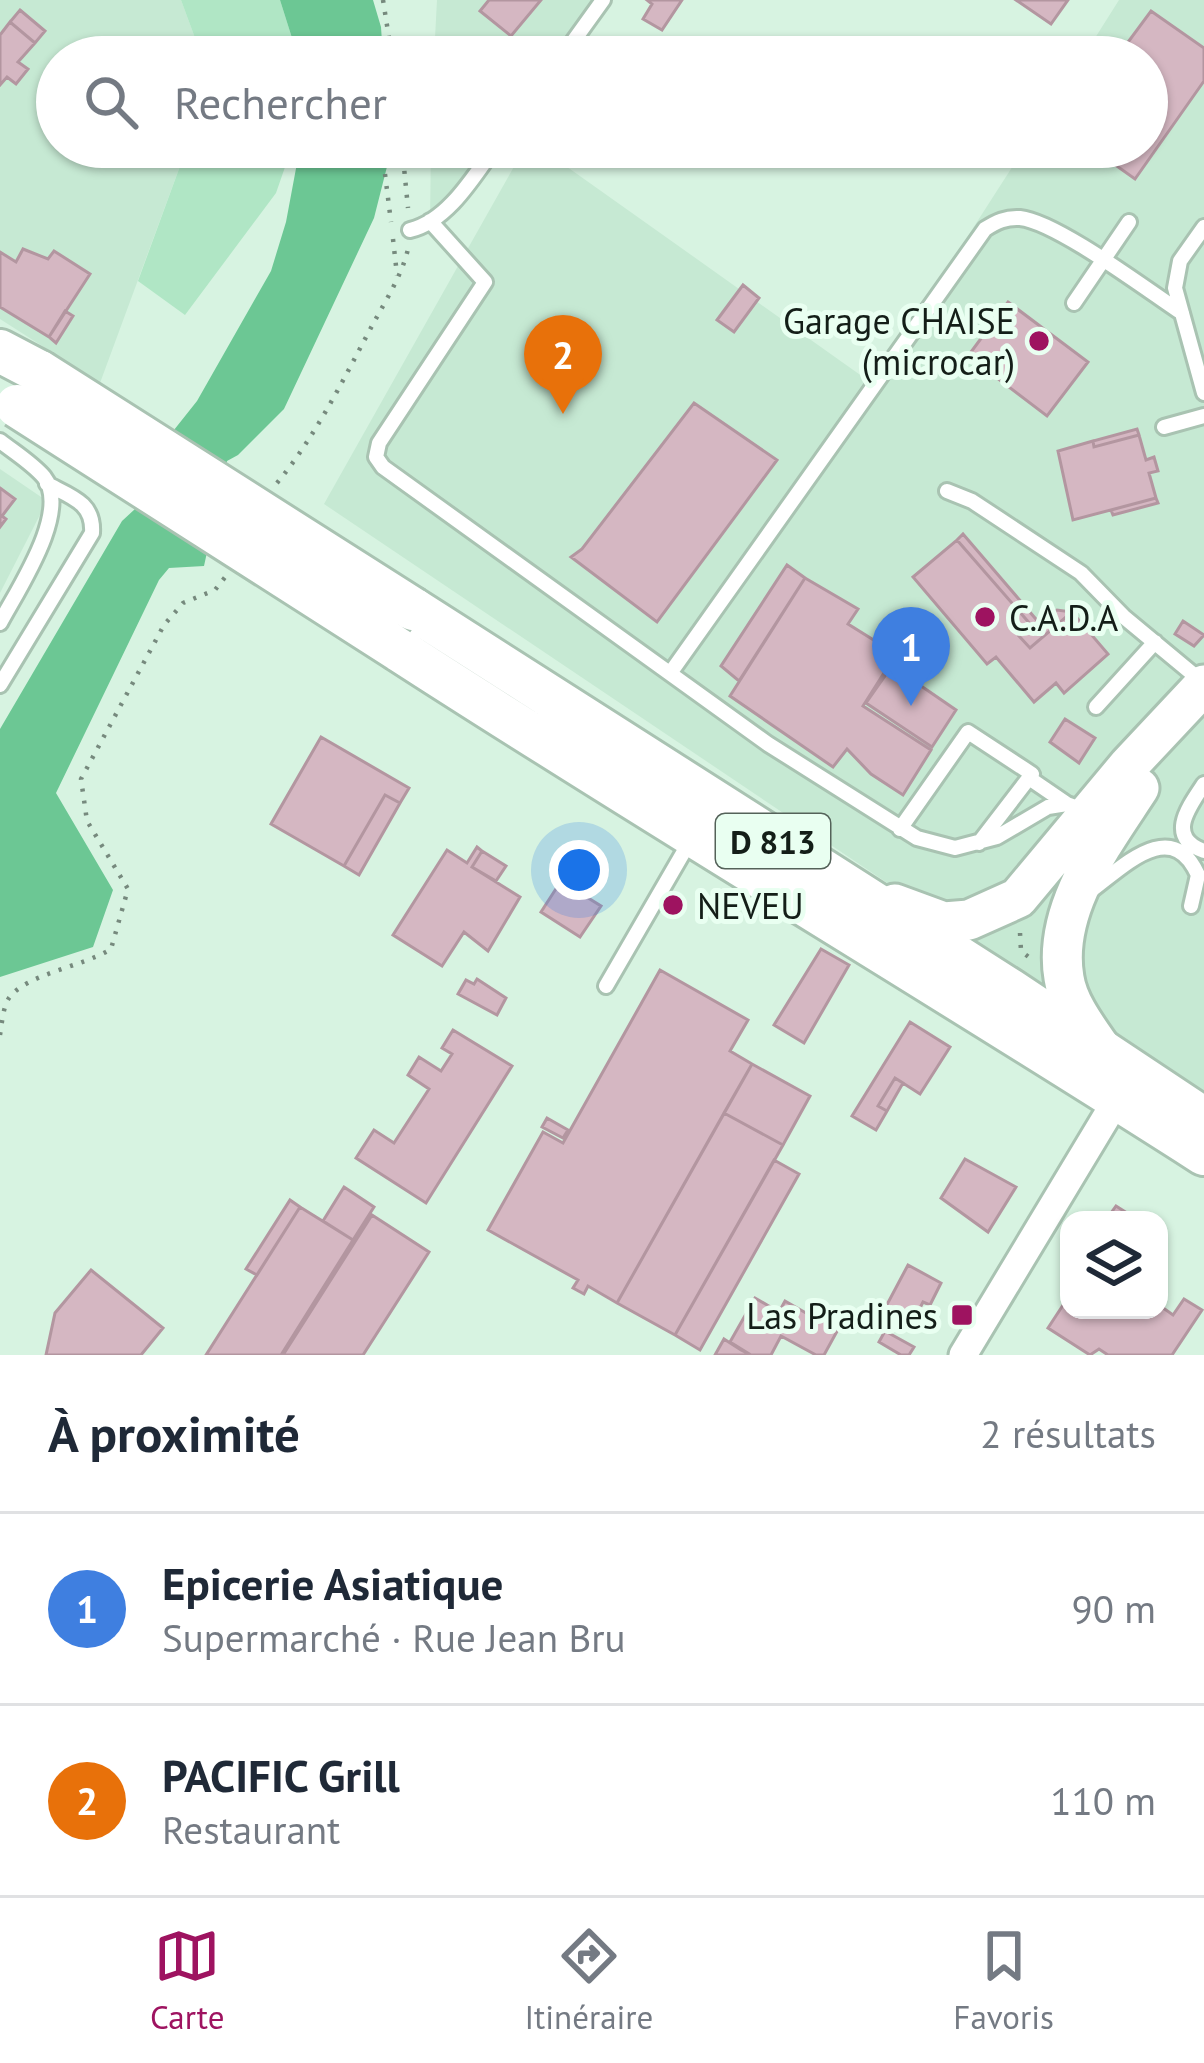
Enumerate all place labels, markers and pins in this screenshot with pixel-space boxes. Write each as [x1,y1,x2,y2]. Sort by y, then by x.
place label: Garage CHAISE (microcar) [783,297,1015,385]
pin: 2 [524,315,602,414]
marker: Garage CHAISE (microcar) [1026,328,1052,354]
place label: C.A.D.A [1009,594,1118,641]
marker: C.A.D.A [972,604,998,630]
pin: 1 [872,607,950,706]
place label: NEVEU [697,882,804,929]
marker: NEVEU [660,892,686,918]
place label: Las Pradines [746,1292,938,1339]
marker: Las Pradines [949,1302,975,1328]

